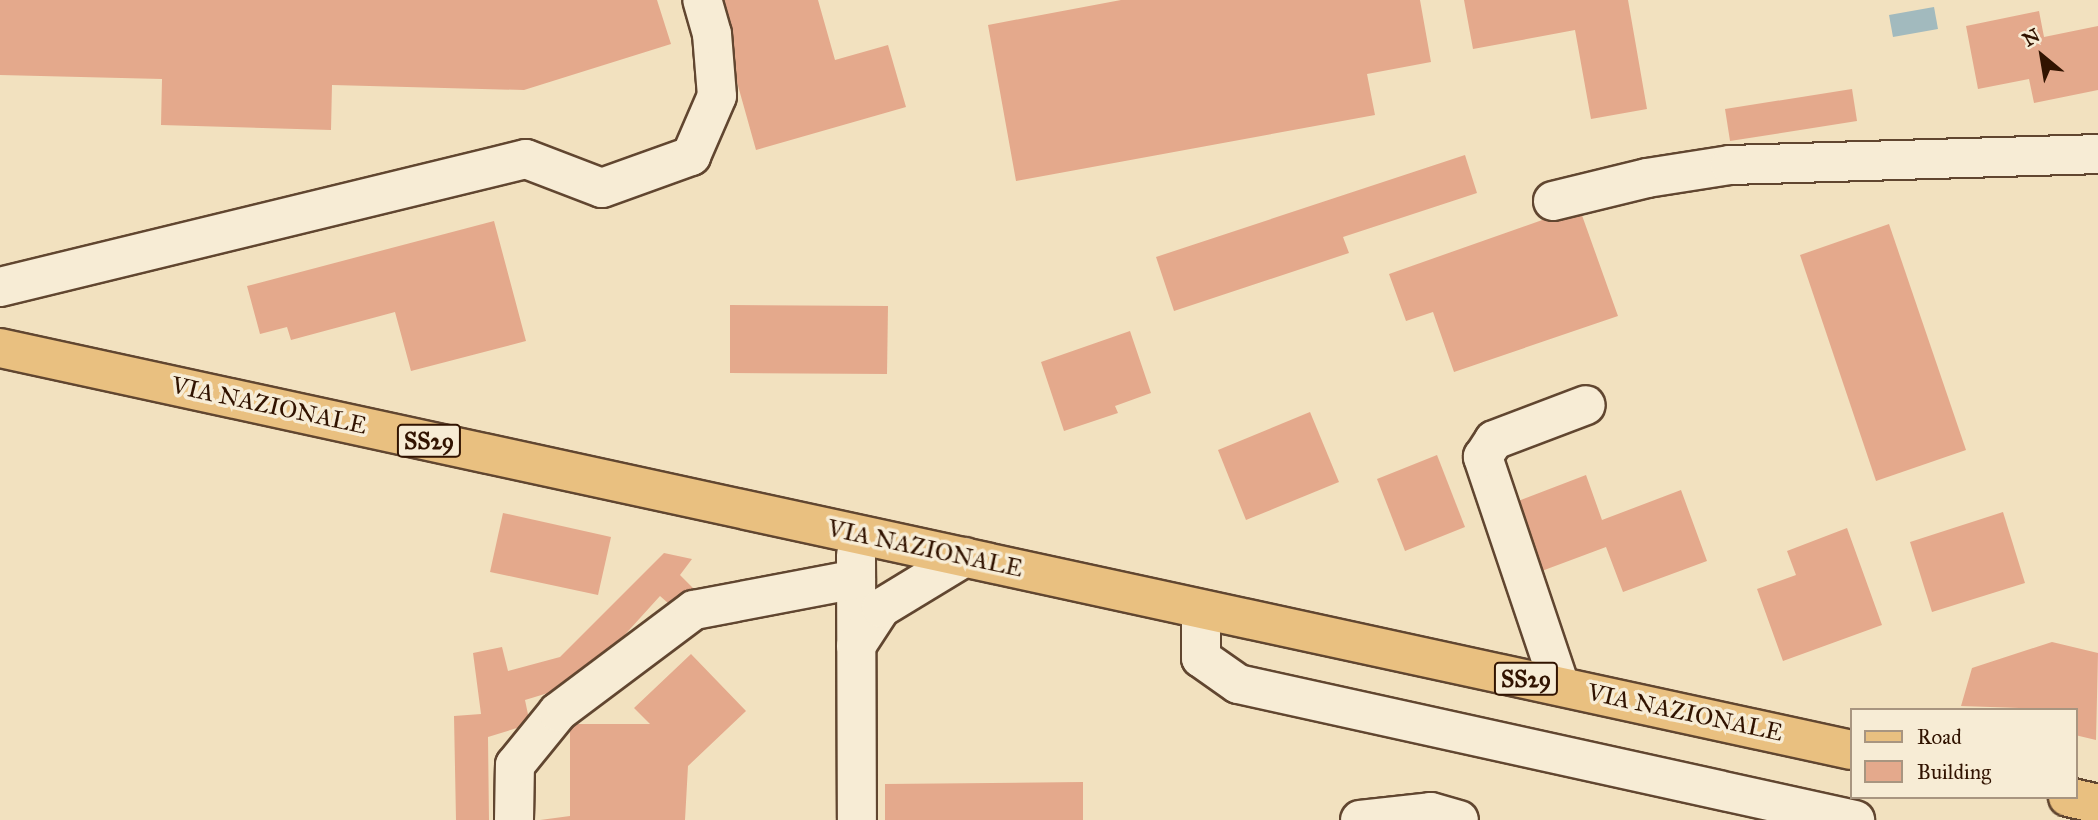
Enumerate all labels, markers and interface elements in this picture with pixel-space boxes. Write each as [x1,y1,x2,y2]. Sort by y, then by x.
north arrow [2007,21,2077,91]
text: N [2019,23,2044,51]
street label: VIA NAZIONALE [169,371,369,441]
road number: SS29 [396,422,462,461]
street label: VIA NAZIONALE [825,514,1025,584]
road number: SS29 [1493,660,1559,698]
street label: VIA NAZIONALE [1585,678,1785,748]
legend [1850,708,2077,799]
text: Road [1917,724,1962,750]
text: Building [1917,759,1991,785]

